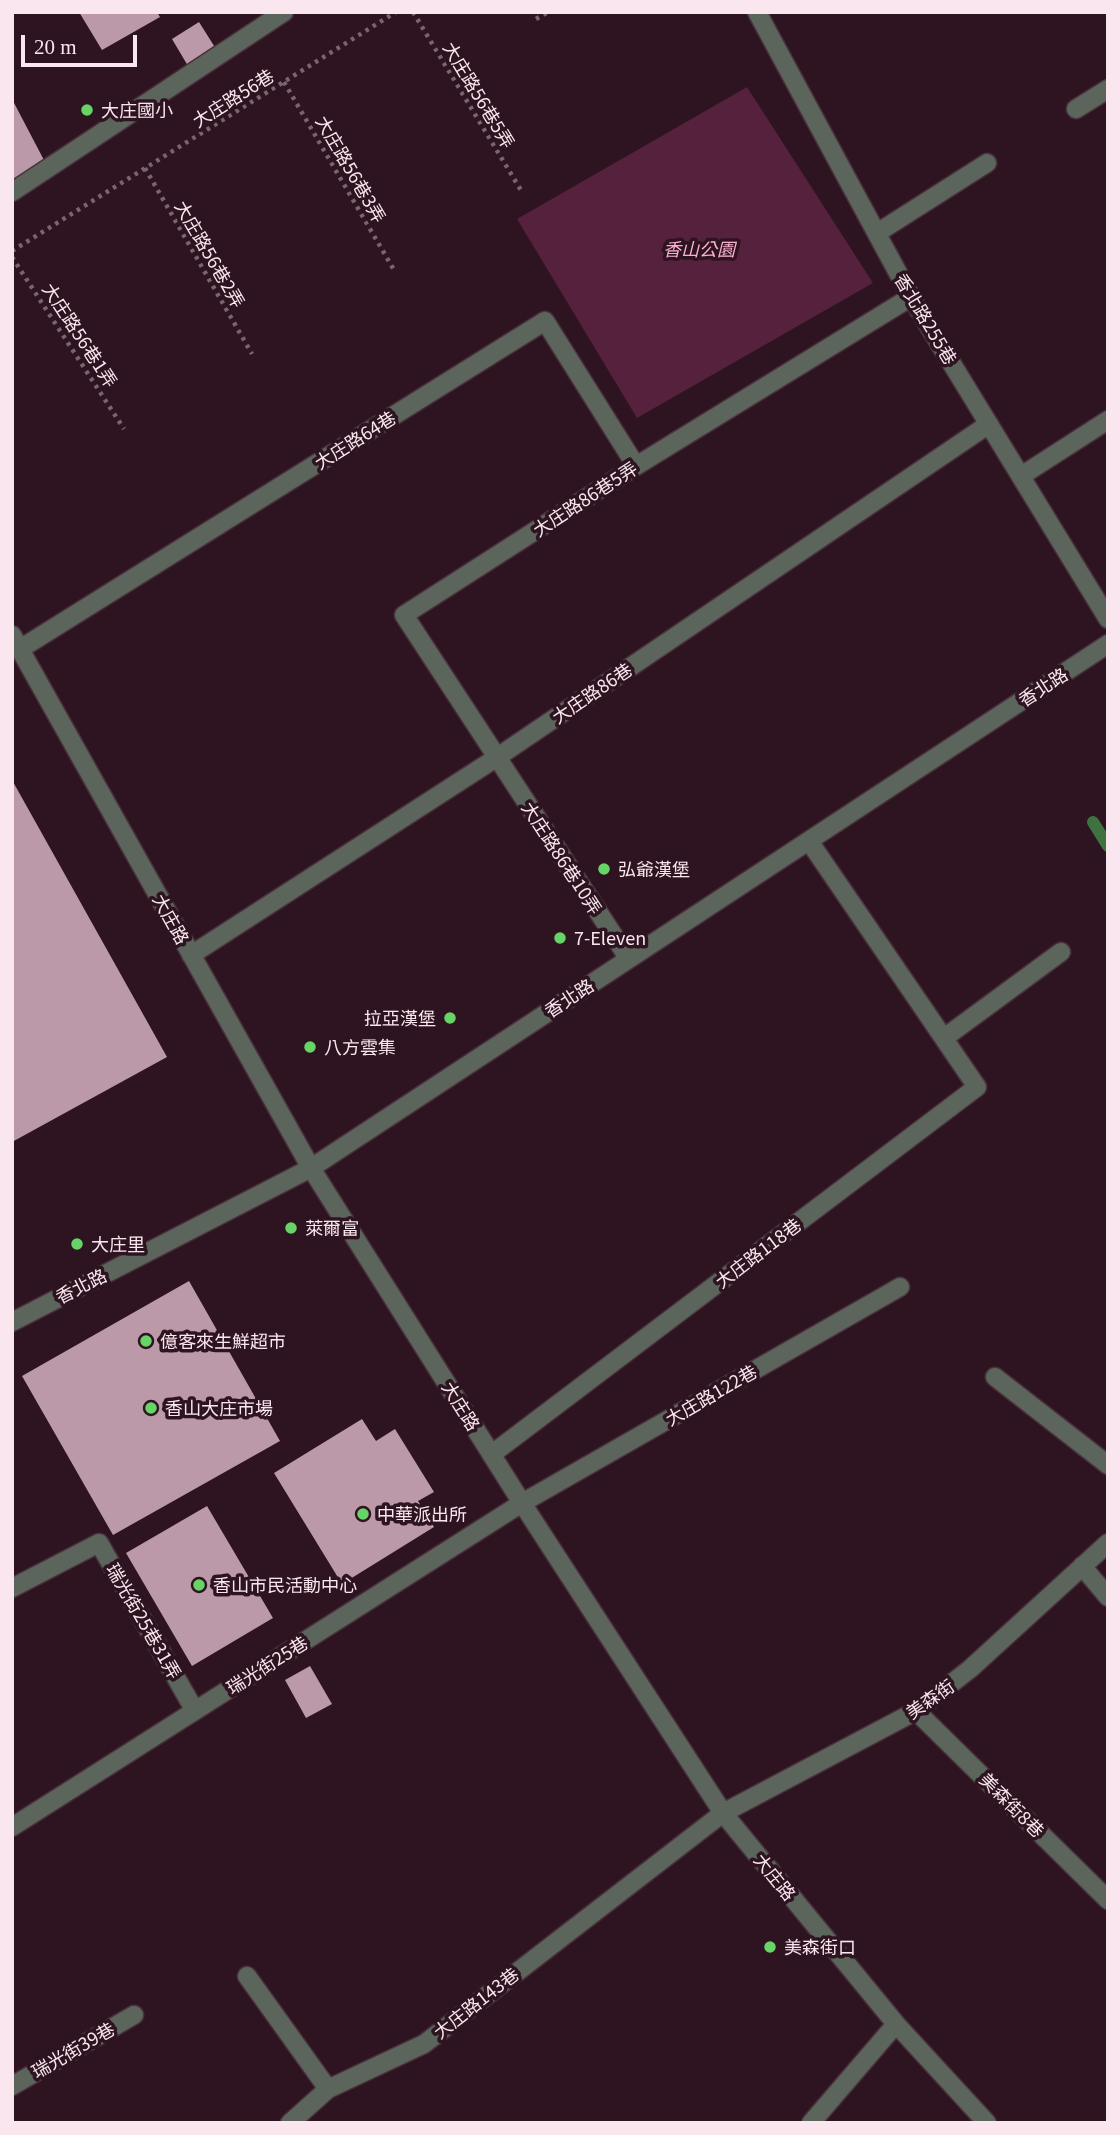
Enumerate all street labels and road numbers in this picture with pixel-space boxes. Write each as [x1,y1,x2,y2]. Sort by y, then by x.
street label: 大庄路56巷5弄 [439,38,519,152]
street label: 大庄路56巷 [188,64,278,132]
street label: 大庄路56巷3弄 [312,112,390,226]
street label: 大庄路56巷2弄 [171,197,249,311]
street label: 香北路255巷 [890,270,962,368]
street label: 大庄路56巷1弄 [38,279,122,391]
street label: 大庄路64巷 [310,406,400,474]
street label: 大庄路86巷5弄 [529,457,641,541]
street label: 大庄路86巷 [548,658,636,728]
street label: 香北路 [1014,663,1072,711]
street label: 大庄路86巷10弄 [518,798,606,918]
street label: 大庄路 [148,890,194,948]
street label: 香北路 [540,974,598,1022]
street label: 大庄路118巷 [711,1214,805,1292]
street label: 香北路 [52,1264,110,1308]
street label: 大庄路122巷 [661,1360,761,1430]
street label: 大庄路 [438,1377,484,1435]
street label: 瑞光街25巷31弄 [102,1559,186,1683]
street label: 瑞光街25巷 [222,1631,312,1699]
street label: 美森街 [902,1675,958,1723]
street label: 美森街8巷 [975,1768,1049,1842]
street label: 大庄路 [750,1849,800,1905]
street label: 大庄路143巷 [429,1963,523,2043]
street label: 瑞光街39巷 [28,2018,118,2082]

